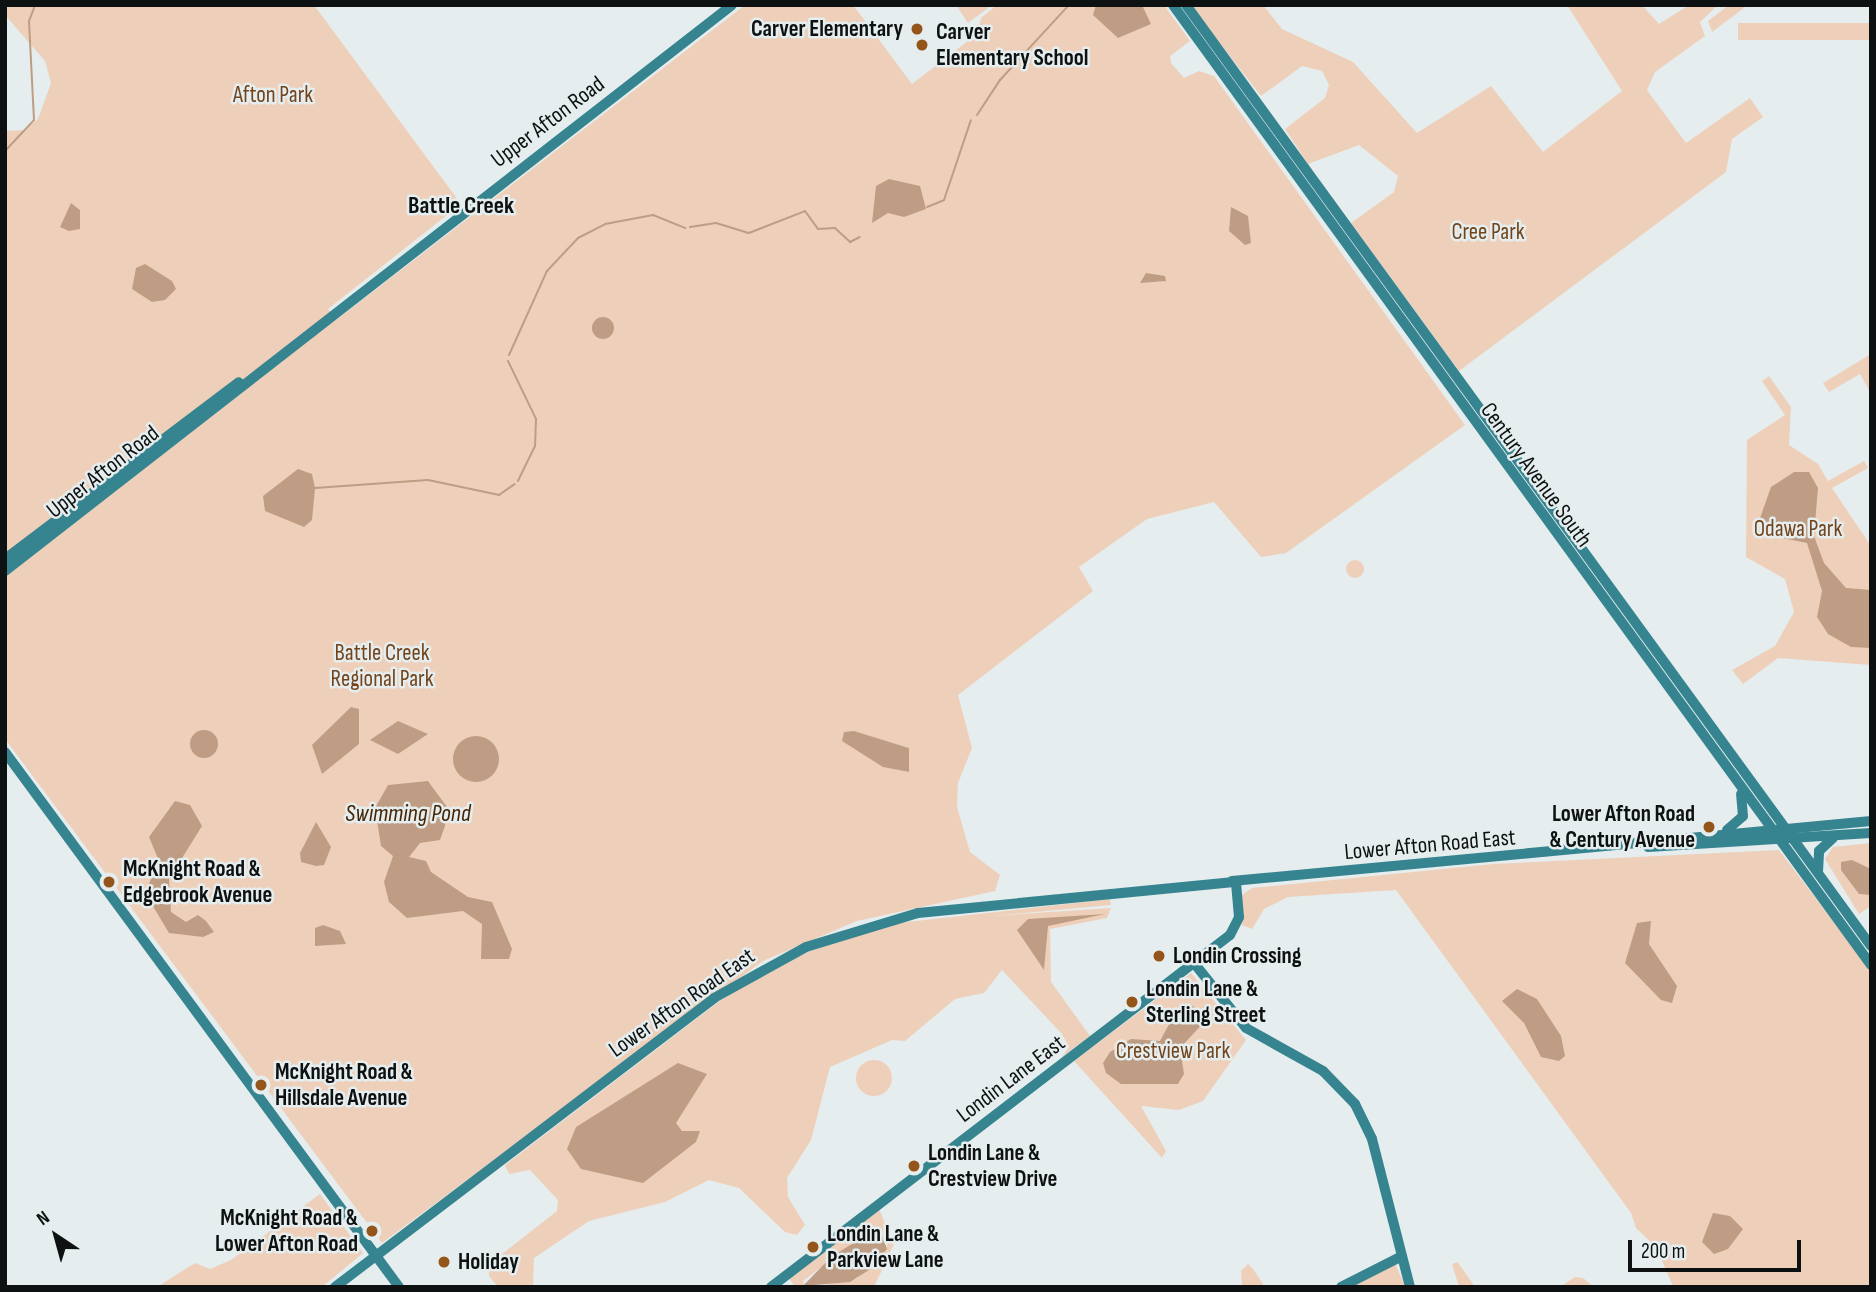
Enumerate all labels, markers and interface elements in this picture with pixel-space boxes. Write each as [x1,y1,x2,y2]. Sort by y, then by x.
place label: Carver Elementary [751,15,903,43]
place label: Carver Elementary School [936,18,1088,72]
marker: Carver Elementary [909,21,925,37]
marker: Carver Elementary School [914,37,930,53]
street label: Upper Afton Road [486,70,610,174]
park label: Afton Park [233,81,313,109]
district label: Battle Creek [408,192,514,220]
park label: Cree Park [1451,218,1525,246]
street label: Century Avenue South [1474,397,1598,553]
street label: Upper Afton Road [41,420,165,524]
park label: Odawa Park [1754,515,1842,543]
park label: Battle Creek Regional Park [331,639,433,693]
water label: Swimming Pond [345,800,471,828]
place label: Lower Afton Road & Century Avenue [1549,800,1695,854]
marker: Lower Afton Road & Century Avenue [1701,819,1717,835]
street label: Lower Afton Road East [1343,824,1517,866]
place label: McKnight Road & Edgebrook Avenue [123,855,272,909]
marker: McKnight Road & Edgebrook Avenue [101,874,117,890]
street label: Lower Afton Road East [604,942,760,1064]
place label: Londin Crossing [1173,942,1301,970]
marker: Londin Crossing [1151,948,1167,964]
place label: Londin Lane & Sterling Street [1146,975,1266,1029]
marker: Londin Lane & Sterling Street [1124,994,1140,1010]
street label: Londin Lane East [951,1029,1071,1129]
park label: Crestview Park [1116,1037,1230,1065]
place label: McKnight Road & Hillsdale Avenue [275,1058,413,1112]
marker: McKnight Road & Hillsdale Avenue [253,1077,269,1093]
place label: Londin Lane & Crestview Drive [928,1139,1057,1193]
marker: Londin Lane & Crestview Drive [906,1158,922,1174]
north arrow [21,1201,91,1271]
place label: McKnight Road & Lower Afton Road [215,1204,358,1258]
text: N [32,1206,54,1231]
place label: Londin Lane & Parkview Lane [827,1220,944,1274]
marker: McKnight Road & Lower Afton Road [364,1223,380,1239]
scale bar [1631,1226,1804,1270]
marker: Londin Lane & Parkview Lane [805,1239,821,1255]
text: 200 m [1641,1239,1685,1264]
place label: Holiday [458,1248,519,1276]
marker: Holiday [436,1254,452,1270]

